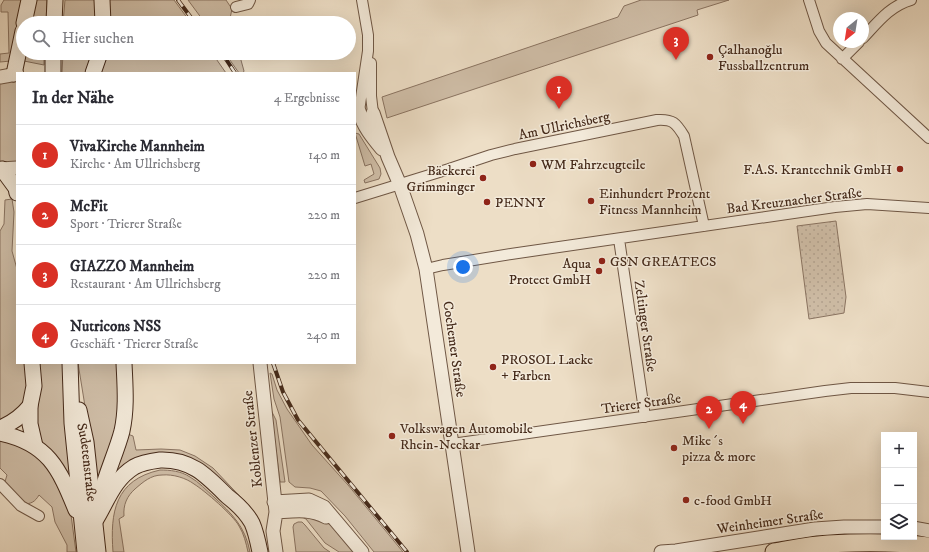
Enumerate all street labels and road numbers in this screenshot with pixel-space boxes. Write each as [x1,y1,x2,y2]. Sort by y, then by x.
street label: Am Ullrichsberg [517,107,612,144]
street label: Bad Kreuznacher Straße [725,184,863,218]
street label: Zeltinger Straße [630,279,660,373]
street label: Cochemer Straße [438,300,470,399]
street label: Koblenzer Straße [239,389,267,488]
street label: Trierer Straße [600,389,682,418]
street label: Sudetenstraße [72,421,100,503]
street label: Weinheimer Straße [715,506,825,539]

